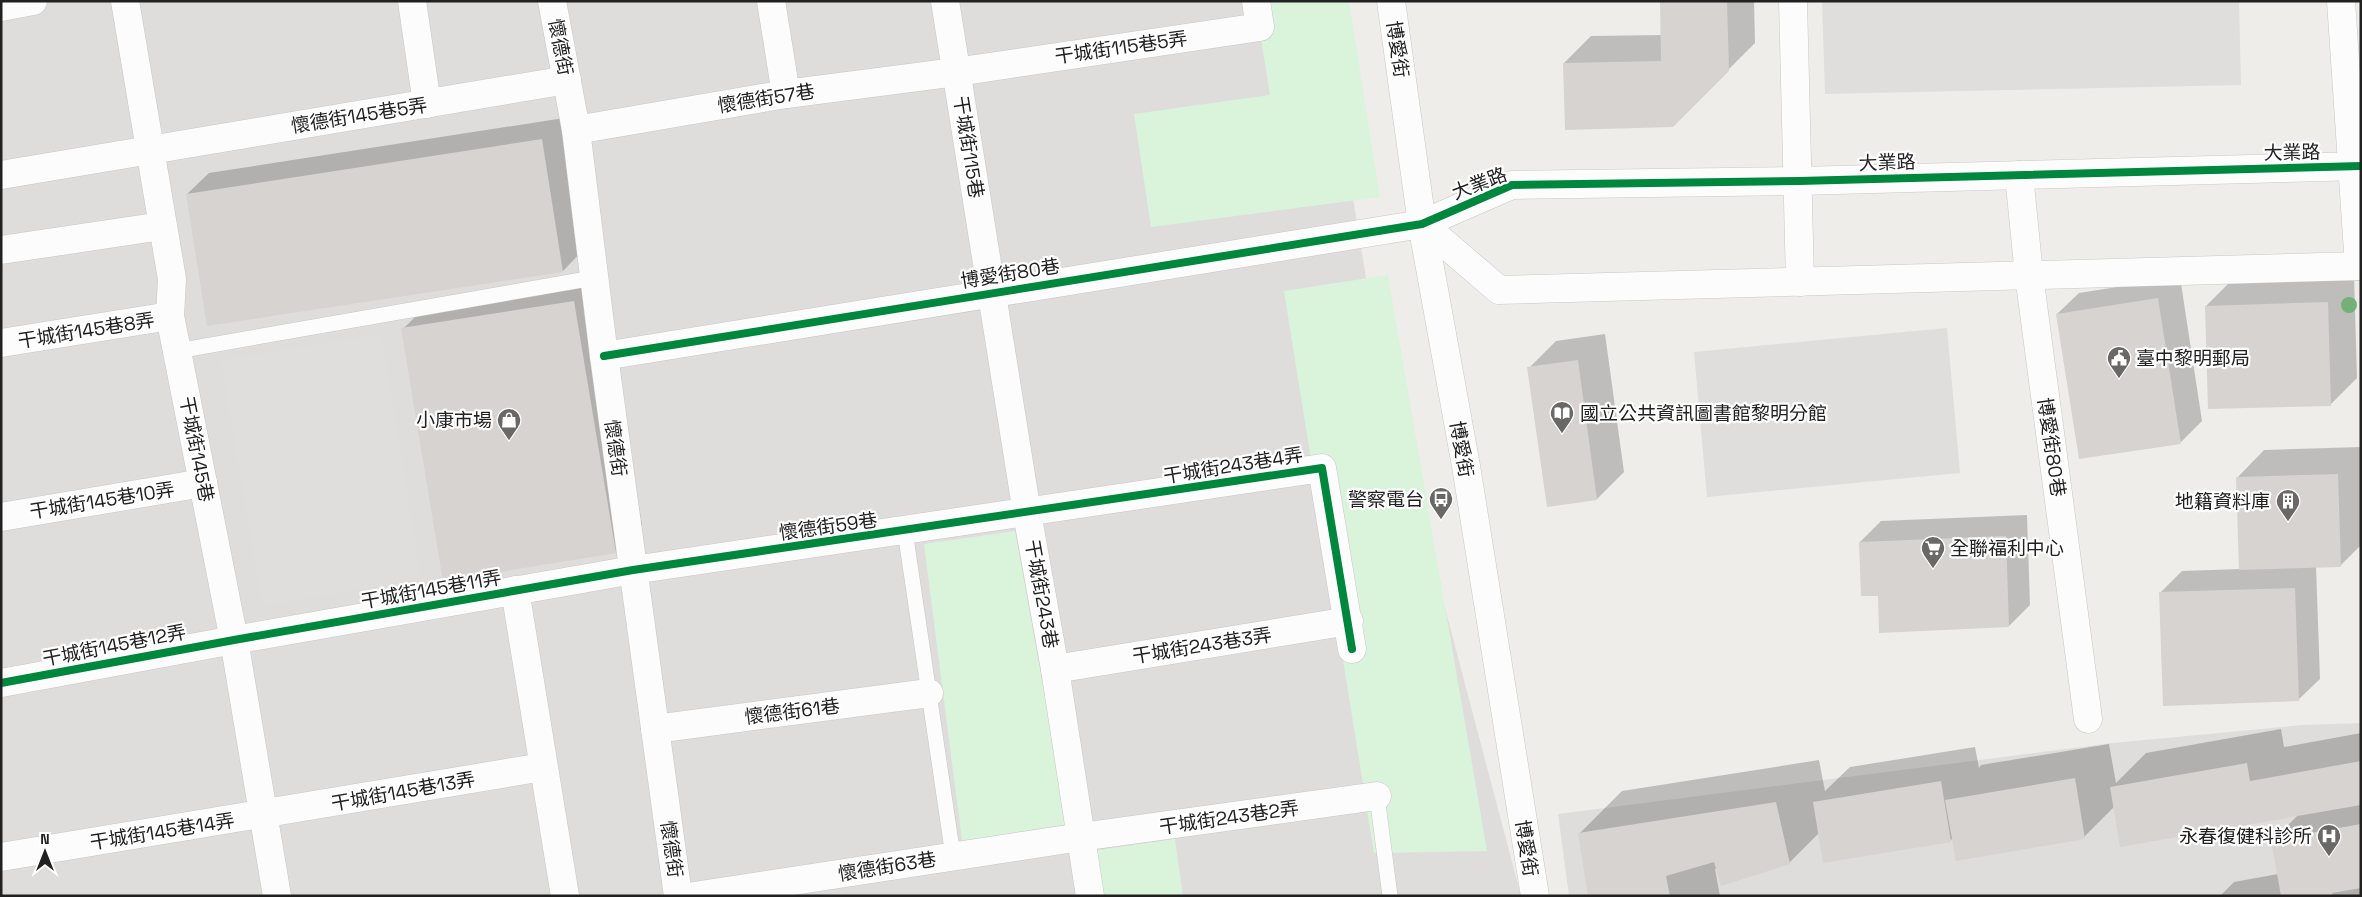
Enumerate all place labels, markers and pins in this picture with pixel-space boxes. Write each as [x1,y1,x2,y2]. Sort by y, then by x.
public building icon: 臺中黎明郵局 [2106,345,2132,379]
place label: 臺中黎明郵局 [2136,346,2250,371]
library icon: 國立公共資訊圖書館黎明分館 [1549,400,1575,434]
place label: 國立公共資訊圖書館黎明分館 [1580,401,1827,426]
shop icon: 小康市場 [496,407,522,441]
place label: 小康市場 [416,408,492,433]
bus stop icon: 警察電台 [1428,486,1454,520]
place label: 警察電台 [1348,487,1424,512]
building icon: 地籍資料庫 [2275,488,2301,522]
place label: 地籍資料庫 [2175,489,2270,514]
supermarket icon: 全聯福利中心 [1920,535,1946,569]
place label: 全聯福利中心 [1950,536,2064,561]
hospital icon: 永春復健科診所 [2316,823,2342,857]
place label: 永春復健科診所 [2179,824,2312,849]

